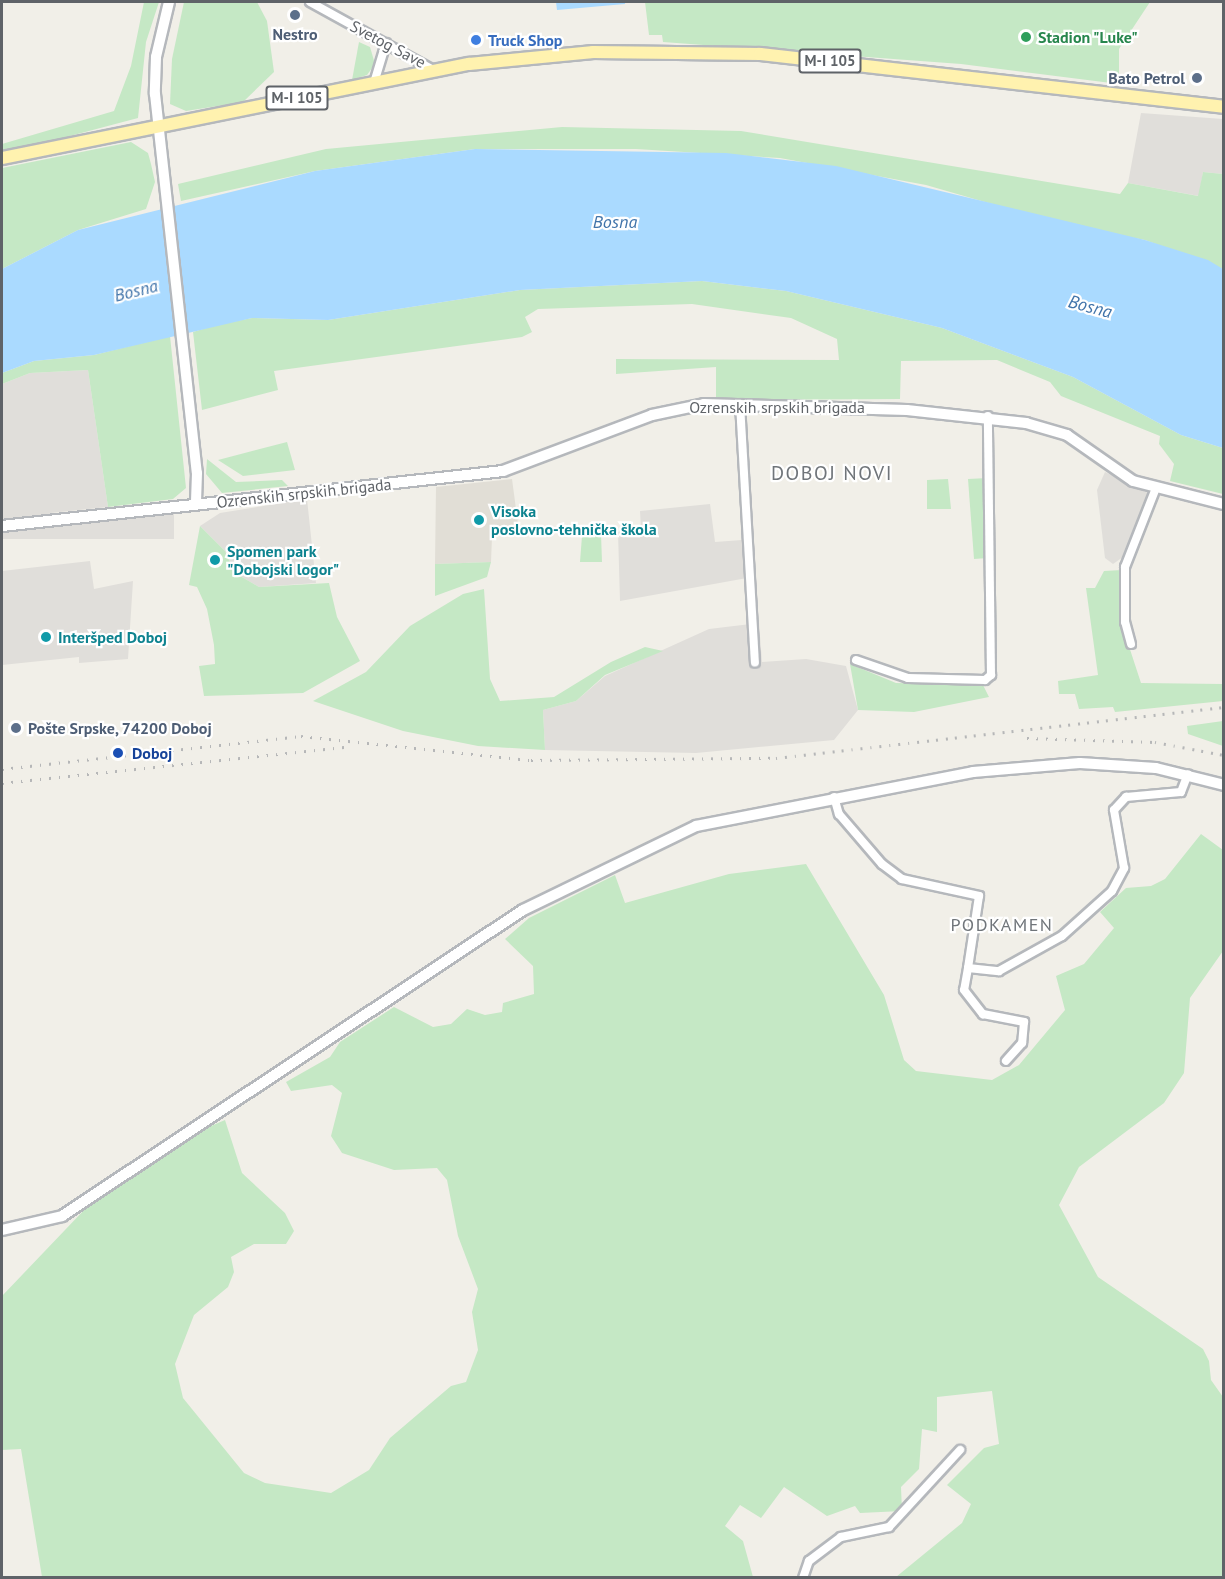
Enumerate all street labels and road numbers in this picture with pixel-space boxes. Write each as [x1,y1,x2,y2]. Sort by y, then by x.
street label: Svetog Save [347,16,429,72]
road number: M-I 105 [798,49,862,73]
road number: M-I 105 [266,86,328,110]
street label: Ozrenskih srpskih brigada [689,397,865,417]
street label: Ozrenskih srpskih brigada [216,474,392,512]

